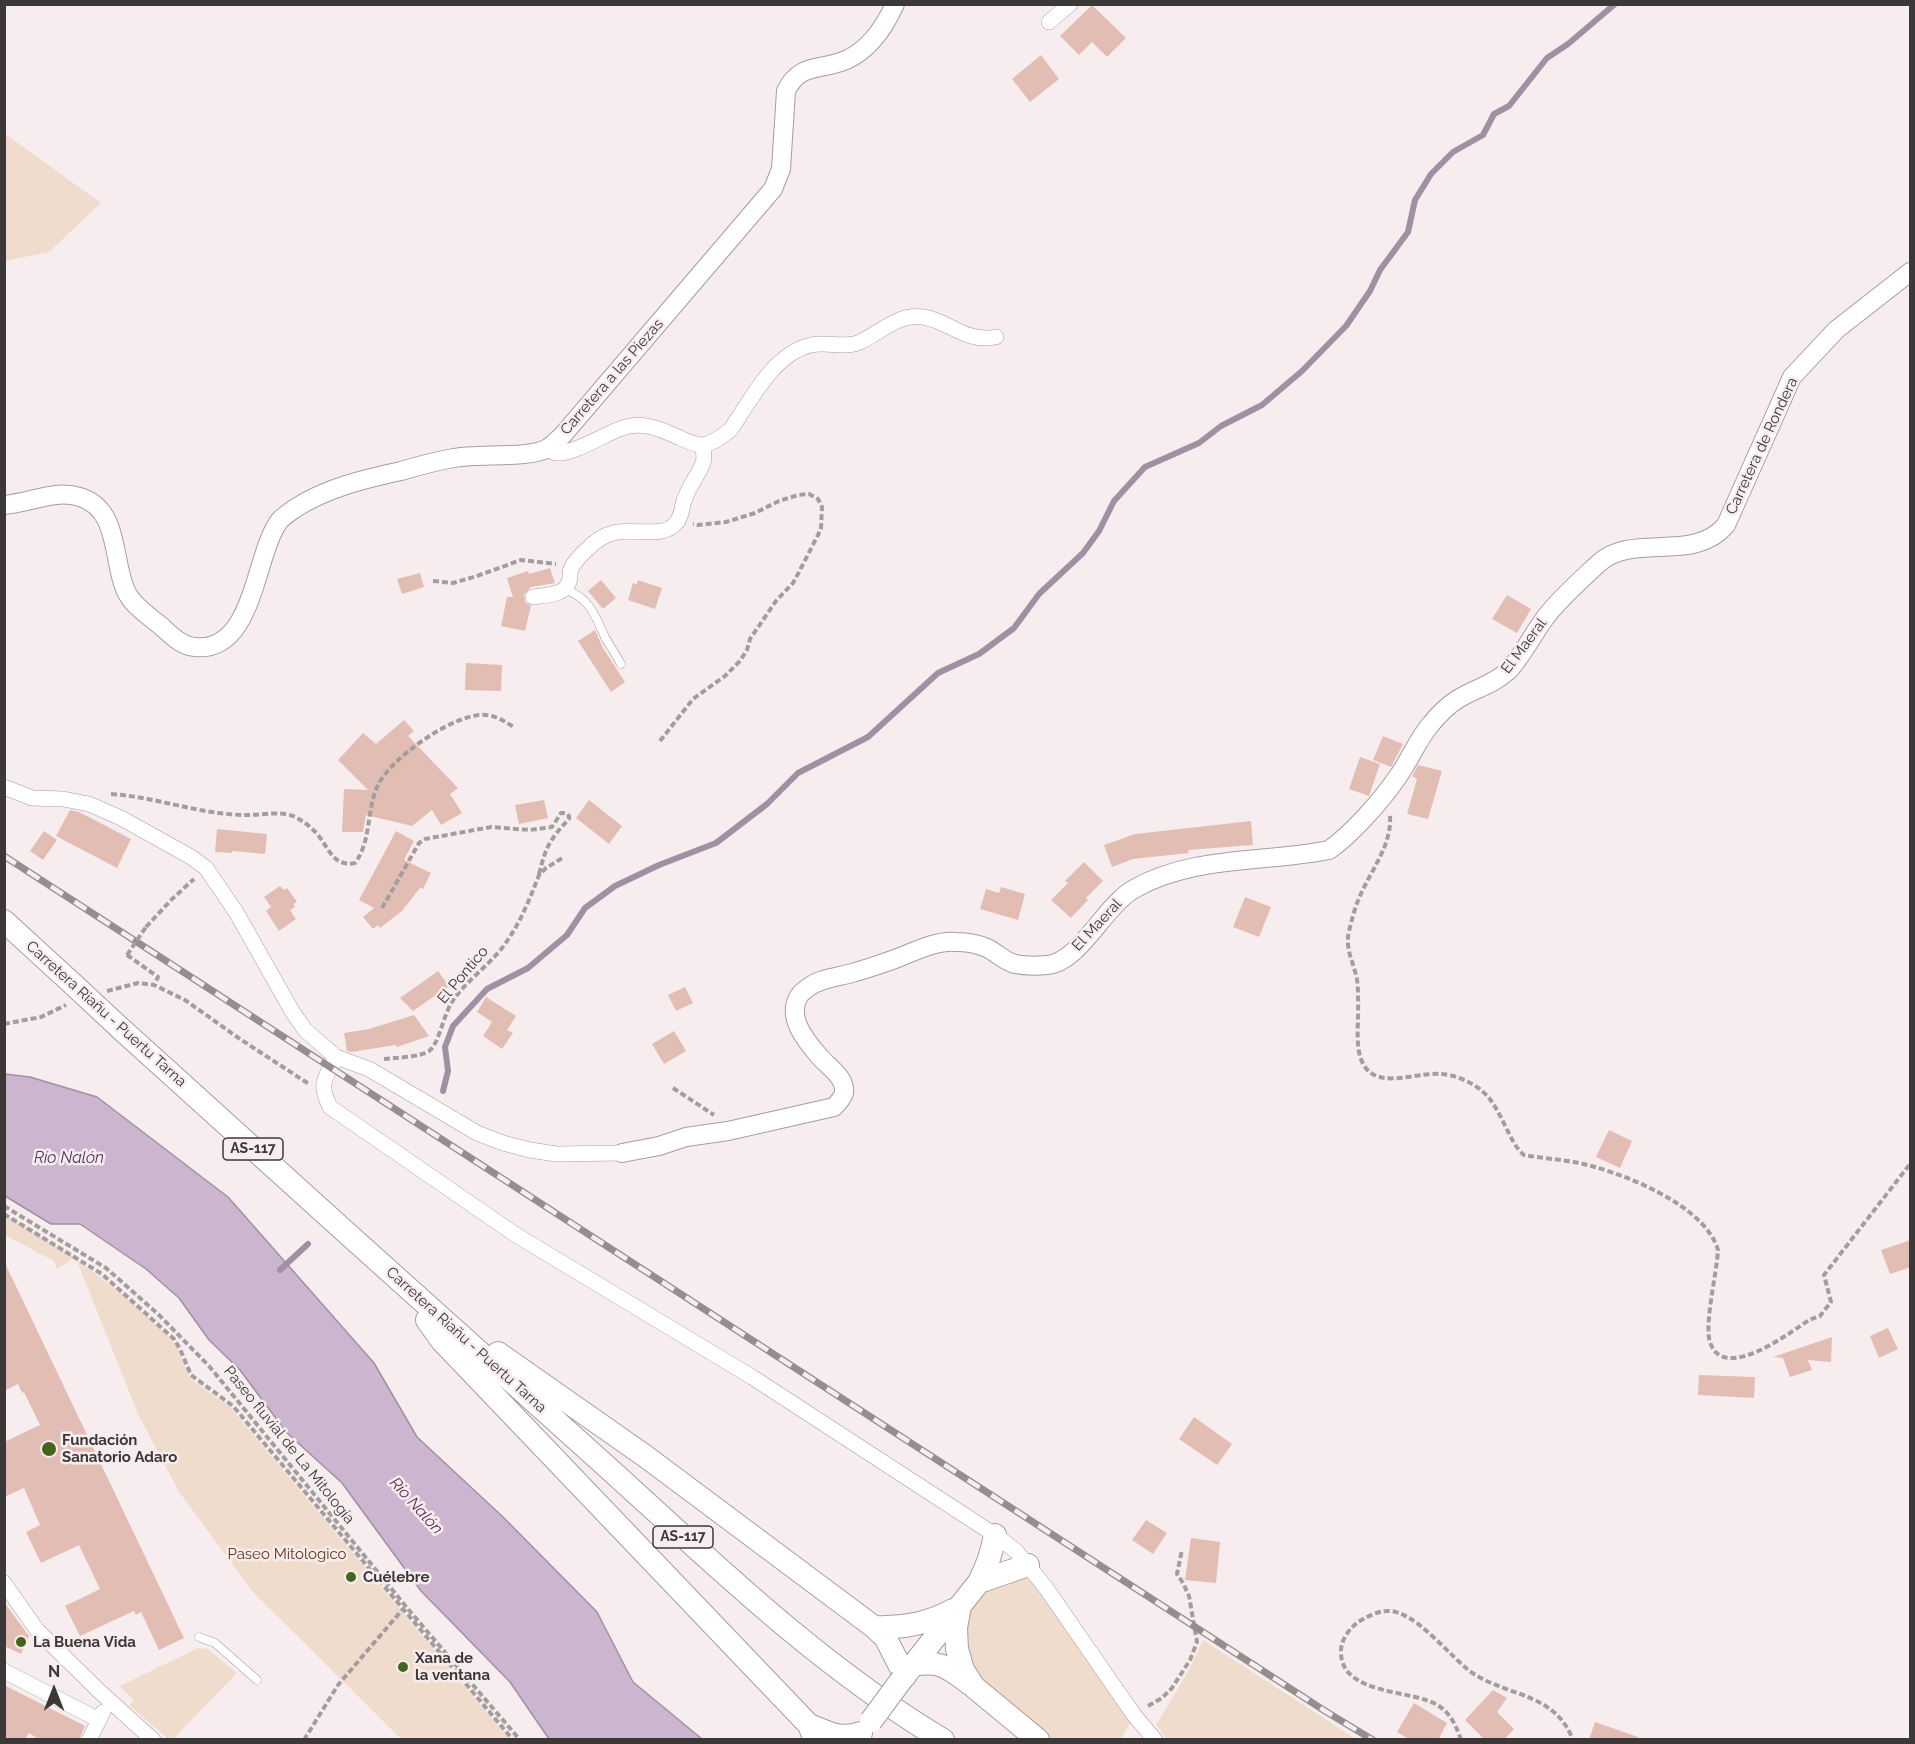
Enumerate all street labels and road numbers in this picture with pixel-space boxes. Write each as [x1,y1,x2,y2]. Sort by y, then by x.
street label: Carretera a las Piezas [557,315,667,439]
street label: Carretera de Rondera [1722,375,1802,517]
street label: El Maeral [1497,615,1551,677]
street label: El Maeral [1068,895,1126,955]
street label: Carretera Riañu - Puertu Tarna [22,937,190,1091]
street label: El Pontico [434,943,492,1007]
road number: AS-117 [223,1138,283,1160]
street label: Carretera Riañu - Puertu Tarna [382,1263,550,1417]
street label: Paseo fluvial de La Mitología [220,1362,358,1528]
road number: AS-117 [653,1526,713,1548]

